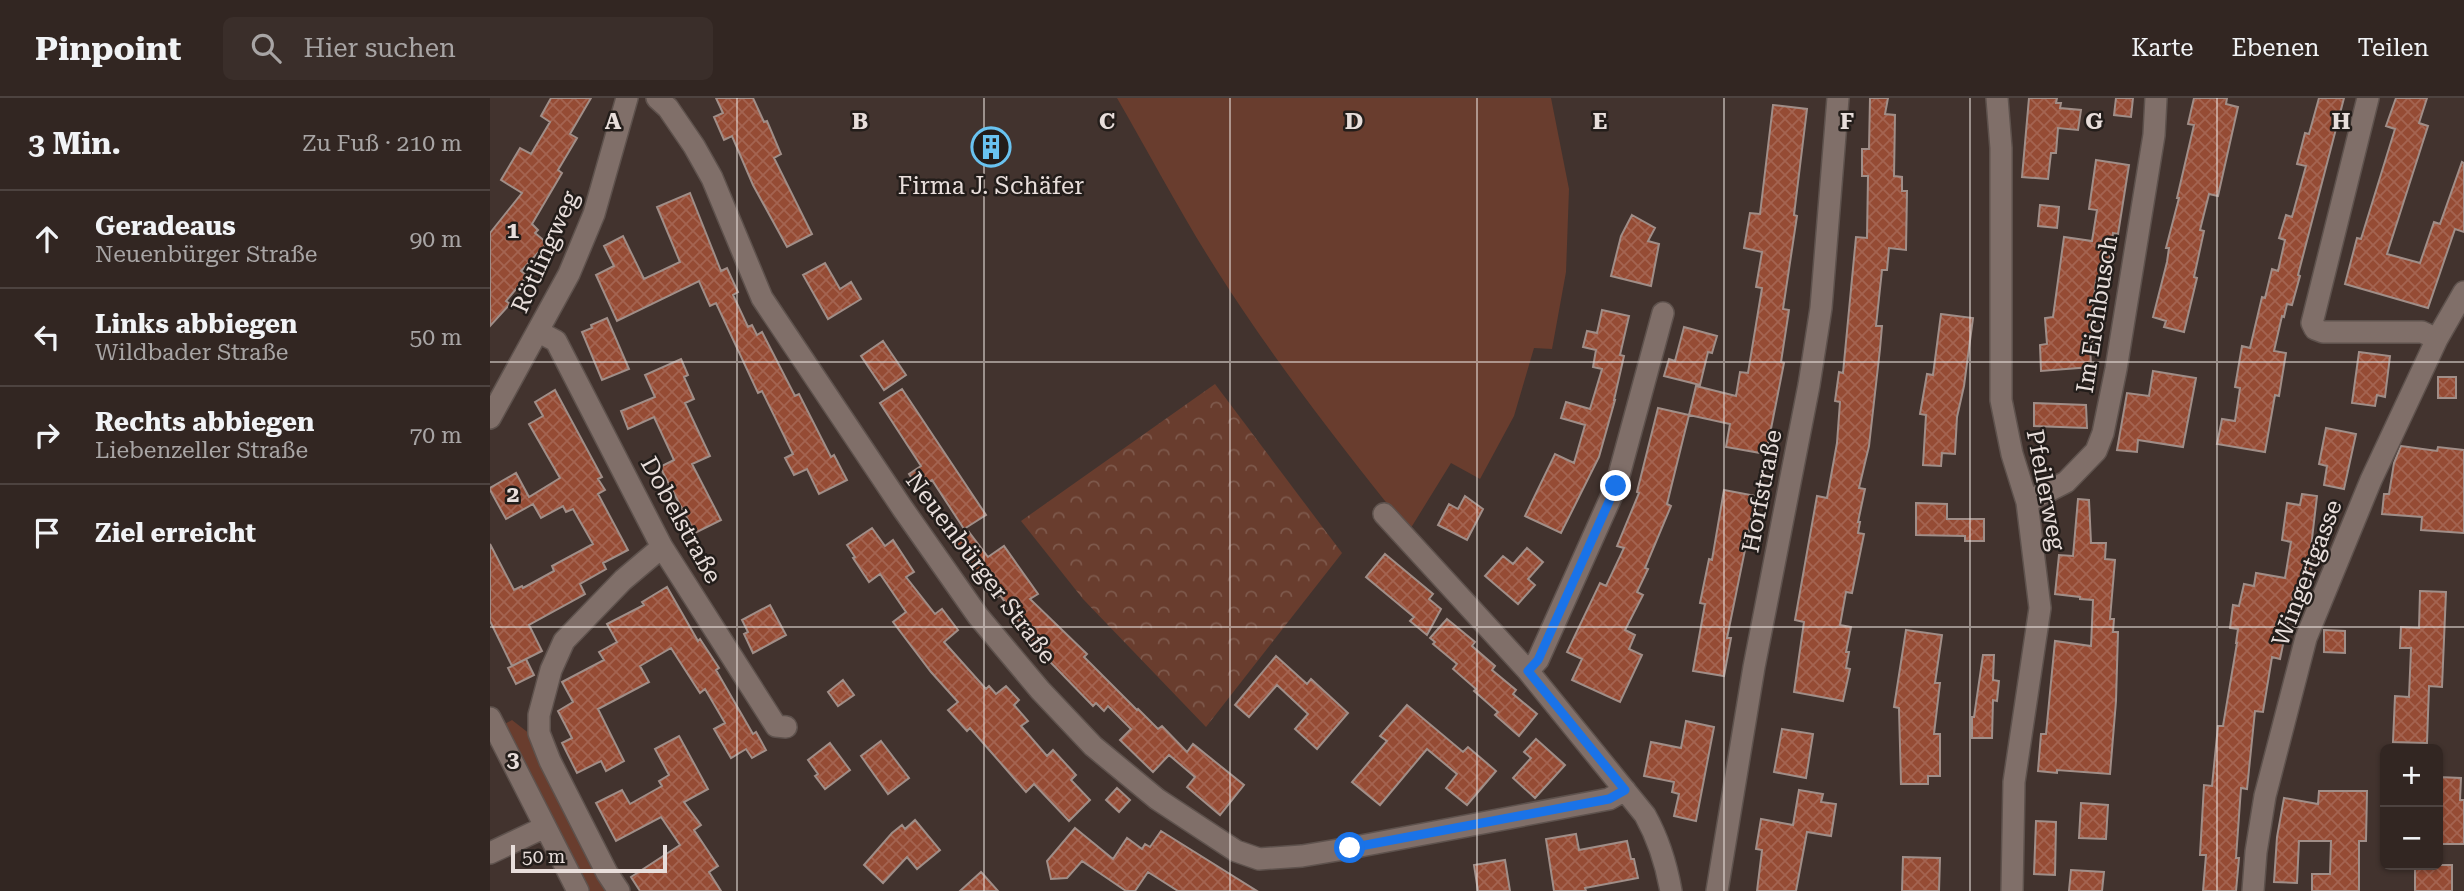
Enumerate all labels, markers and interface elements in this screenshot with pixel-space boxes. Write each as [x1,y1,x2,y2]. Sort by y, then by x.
search box [223,17,713,80]
text: Pinpoint [35,29,181,68]
icon: search [247,29,285,67]
text: Hier suchen [303,33,456,63]
text: Karte [2131,34,2193,62]
text: Ebenen [2231,34,2320,62]
text: Teilen [2358,34,2429,62]
text: A [605,108,622,135]
text: B [852,108,868,135]
text: C [1099,108,1115,135]
text: D [1345,108,1363,135]
text: E [1593,108,1607,135]
text: F [1840,108,1854,135]
text: G [2085,108,2103,135]
text: H [2332,108,2351,135]
text: 3 Min. [28,126,121,161]
building icon: Firma J. Schäfer [970,126,1012,168]
text: Zu Fuß · 210 m [302,130,462,157]
place label: Firma J. Schäfer [898,172,1084,200]
street label: Rötlingweg [506,186,584,317]
text: Geradeaus [95,211,236,241]
text: 1 [507,217,520,244]
icon: ahead [28,220,66,258]
text: 90 m [409,226,462,253]
street label: Im Eichbusch [2071,233,2123,395]
text: Neuenbürger Straße [95,241,317,268]
text: Links abbiegen [95,309,298,339]
icon: left [28,318,66,356]
text: 50 m [409,324,462,351]
text: Wildbader Straße [95,339,288,366]
text: Rechts abbiegen [95,407,314,437]
icon: right [28,416,66,454]
text: 70 m [409,422,462,449]
street label: Horfstraße [1736,427,1788,555]
street label: Pfeilerweg [2021,427,2072,553]
text: Liebenzeller Straße [95,437,308,464]
street label: Dobelstraße [635,452,727,588]
street label: Neuenbürger Straße [900,467,1062,669]
route end [1600,470,1631,501]
text: 2 [507,481,519,508]
street label: Wingertgasse [2266,496,2348,650]
icon: arrive [28,514,66,552]
text: Ziel erreicht [95,518,256,548]
map controls [2380,744,2443,870]
button: + [2380,744,2443,807]
text: 3 [507,746,520,773]
button: − [2380,807,2443,870]
route start [1334,832,1365,863]
scale bar [511,842,667,874]
text: 50 m [522,845,565,868]

